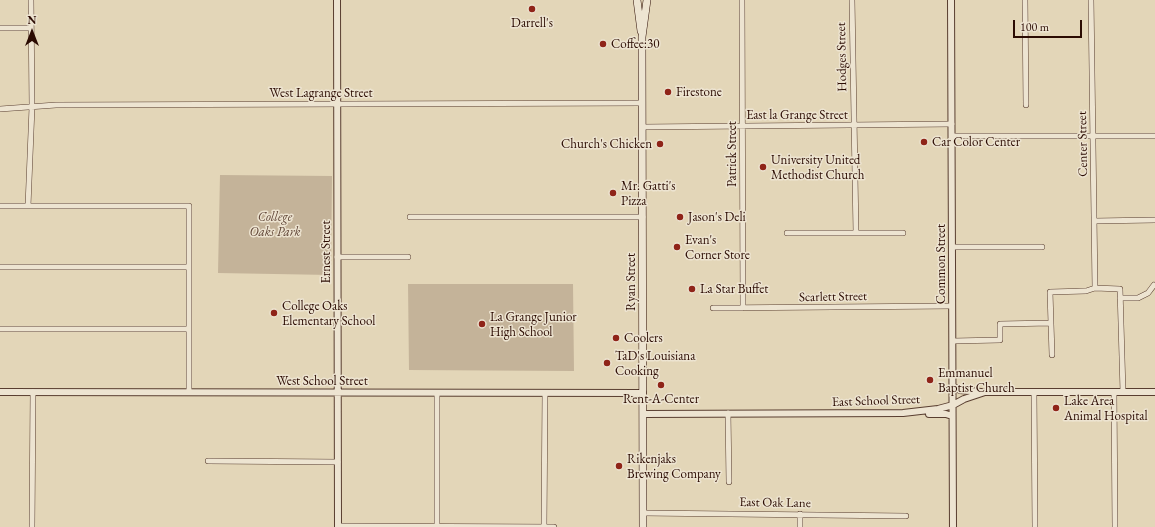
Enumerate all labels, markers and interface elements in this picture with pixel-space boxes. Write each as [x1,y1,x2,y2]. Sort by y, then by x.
marker: Darrell's [527,4,537,14]
north arrow [12,12,52,52]
scale bar [1015,12,1084,38]
text: N [28,13,36,27]
place label: Darrell's [511,15,553,31]
text: 100 m [1020,19,1049,35]
street label: Hodges Street [834,22,850,92]
place label: Coffee:30 [611,36,660,52]
marker: Coffee:30 [598,39,608,49]
place label: Firestone [676,84,722,100]
street label: West Lagrange Street [269,85,373,101]
marker: Firestone [663,87,673,97]
street label: East la Grange Street [746,107,848,123]
street label: Center Street [1075,111,1091,177]
street label: Patrick Street [724,121,740,187]
place label: Car Color Center [932,134,1020,150]
place label: Church's Chicken [561,136,652,152]
marker: Car Color Center [919,137,929,147]
marker: Church's Chicken [655,139,665,149]
place label: University United Methodist Church [771,152,864,183]
marker: University United Methodist Church [758,162,768,172]
place label: Mr. Gatti's Pizza [621,178,675,209]
marker: Mr. Gatti's Pizza [608,188,618,198]
park label: College Oaks Park [250,209,300,240]
place label: Jason's Deli [688,209,746,225]
marker: Jason's Deli [675,212,685,222]
street label: Ernest Street [318,220,334,284]
street label: Common Street [933,224,949,304]
place label: Evan's Corner Store [685,232,750,263]
marker: Evan's Corner Store [672,242,682,252]
street label: Ryan Street [623,253,639,311]
place label: La Star Buffet [700,281,768,297]
marker: La Star Buffet [687,284,697,294]
street label: Scarlett Street [799,289,867,305]
place label: College Oaks Elementary School [282,298,375,329]
marker: College Oaks Elementary School [269,308,279,318]
place label: La Grange Junior High School [490,309,577,340]
marker: La Grange Junior High School [477,319,487,329]
place label: Coolers [624,330,663,346]
marker: Coolers [611,333,621,343]
place label: TaD's Louisiana Cooking [615,348,695,379]
marker: TaD's Louisiana Cooking [602,358,612,368]
place label: Emmanuel Baptist Church [938,365,1015,396]
street label: West School Street [276,373,368,389]
marker: Emmanuel Baptist Church [925,375,935,385]
marker: Rent-A-Center [656,380,666,390]
place label: Rent-A-Center [623,391,699,407]
street label: East School Street [832,392,920,410]
place label: Lake Area Animal Hospital [1064,393,1148,424]
marker: Lake Area Animal Hospital [1051,403,1061,413]
place label: Rikenjaks Brewing Company [627,451,721,482]
marker: Rikenjaks Brewing Company [614,461,624,471]
street label: East Oak Lane [739,495,811,511]

